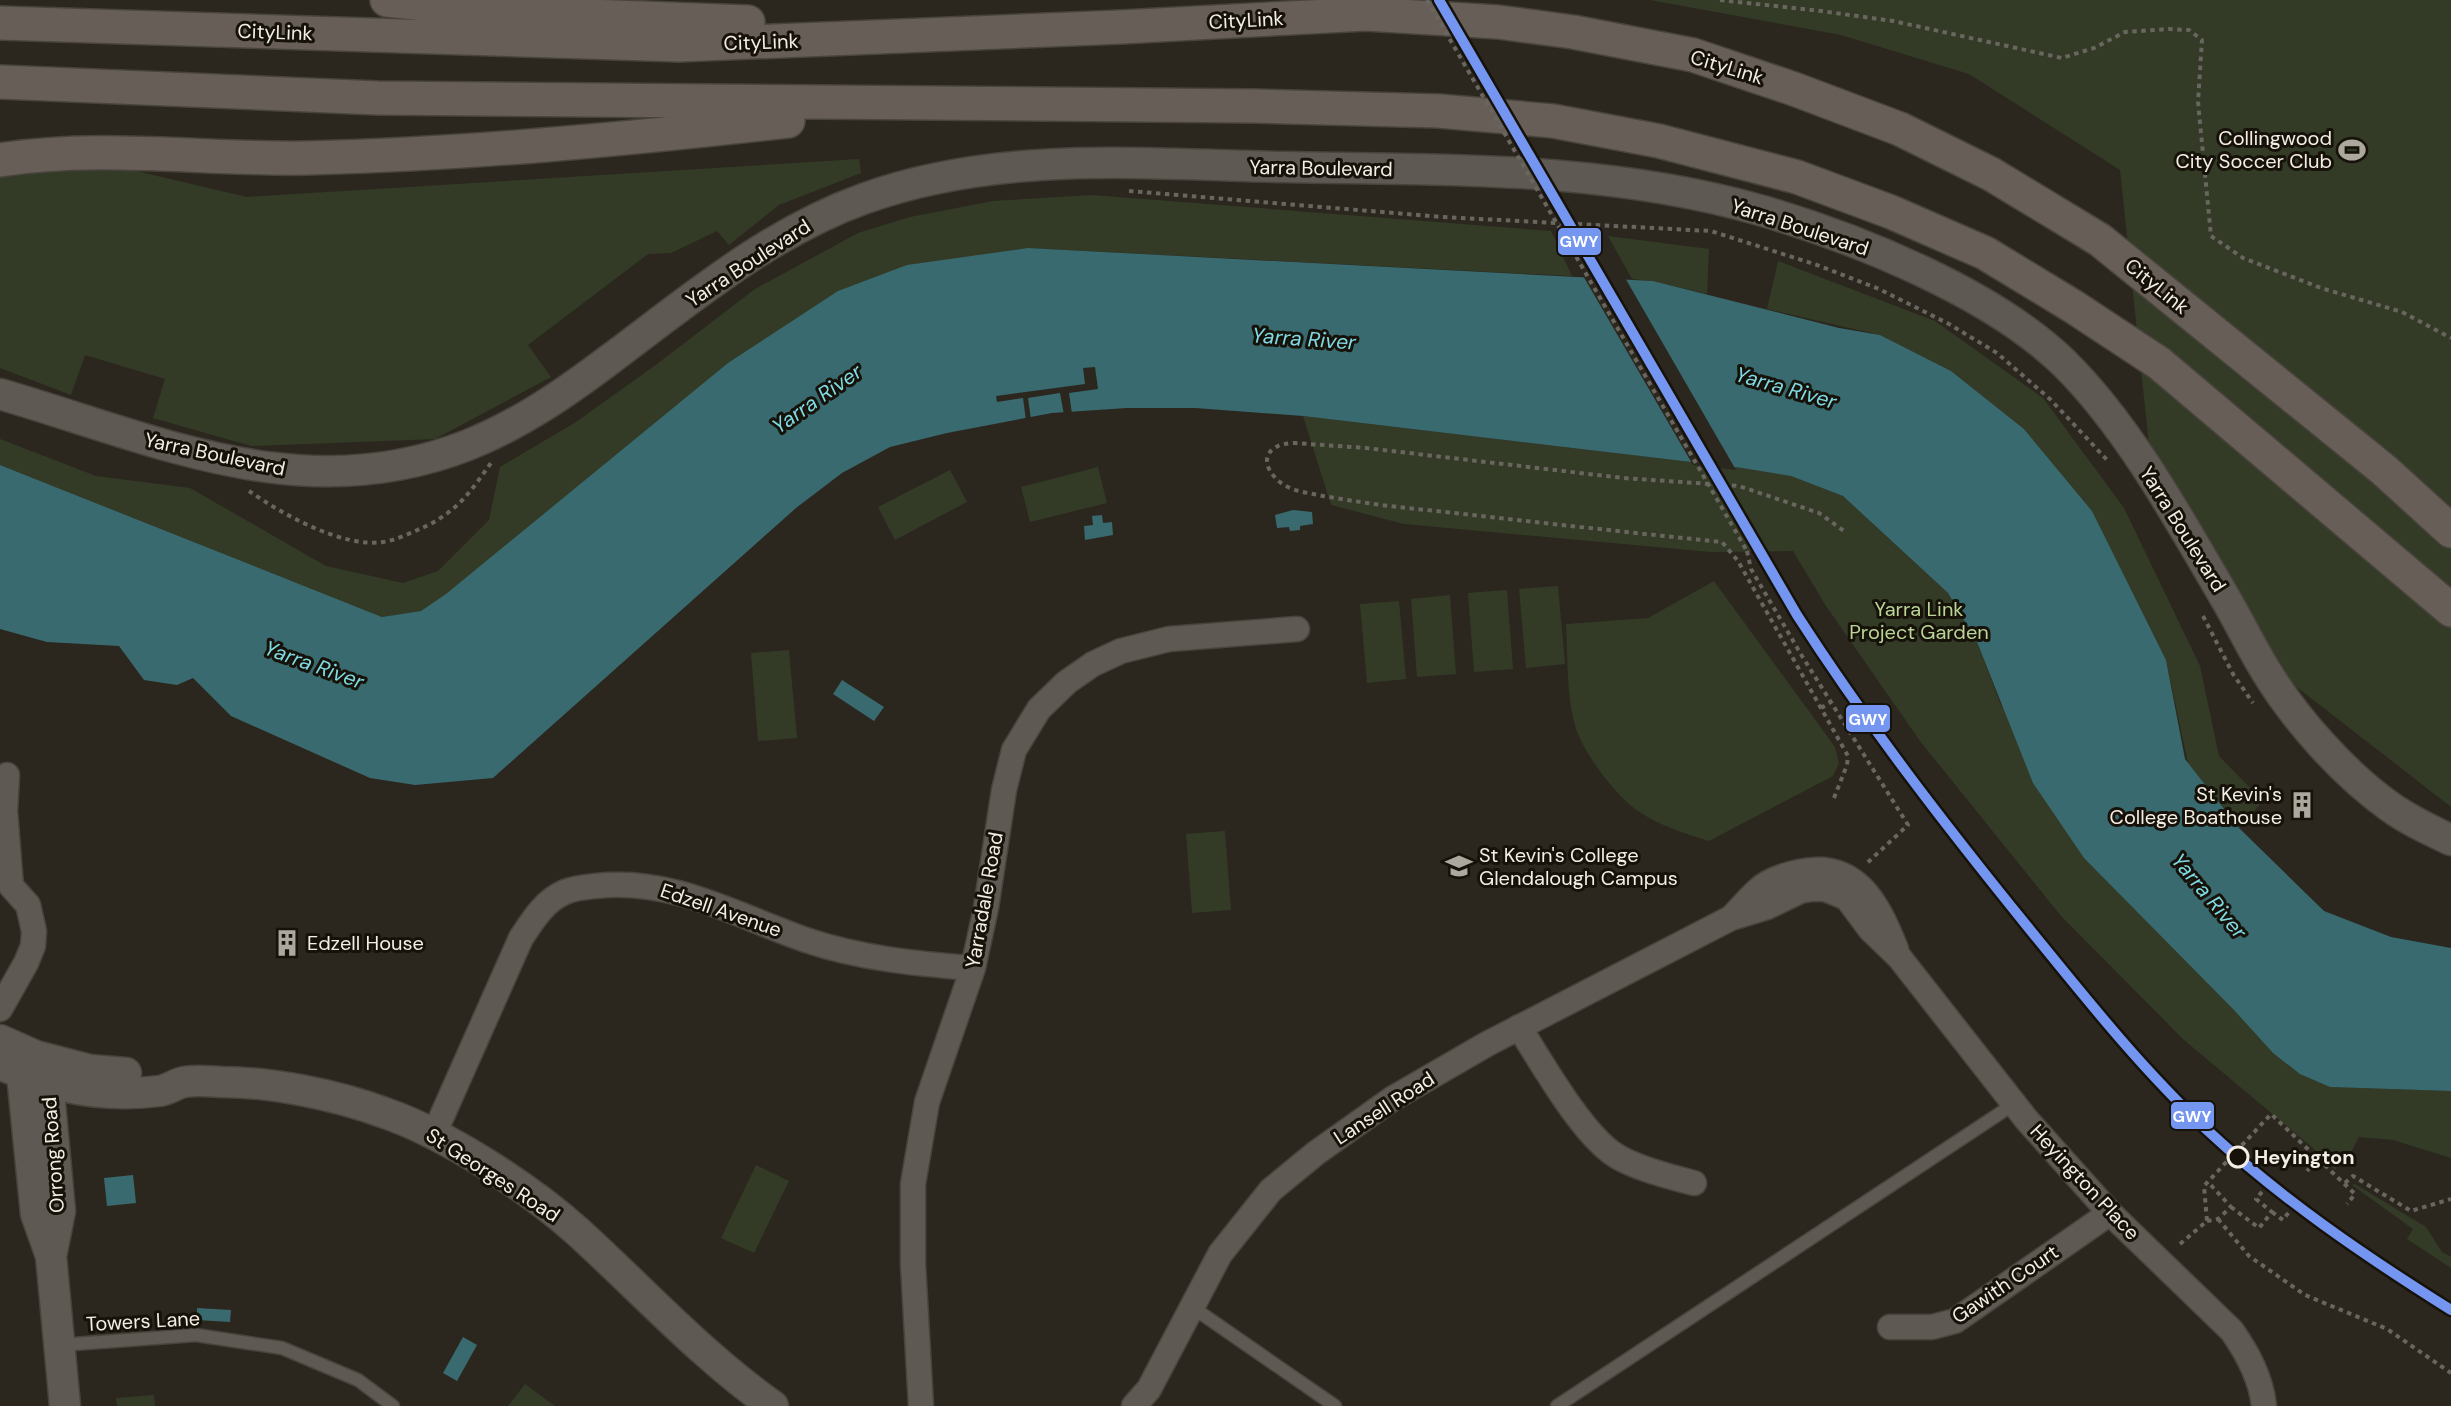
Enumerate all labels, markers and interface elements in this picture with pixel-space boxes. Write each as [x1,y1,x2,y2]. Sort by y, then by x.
street label: CityLink [1208,5,1284,35]
street label: CityLink [237,18,313,46]
street label: CityLink [723,28,799,56]
street label: CityLink [1687,44,1767,90]
place label: Collingwood City Soccer Club [2175,125,2332,174]
sports icon: Collingwood City Soccer Club [2337,135,2367,165]
street label: Yarra Boulevard [1249,154,1393,182]
street label: Yarra Boulevard [1728,192,1872,262]
street label: Yarra Boulevard [681,213,815,313]
line badge: GWY [1557,227,1602,256]
text: GWY [1560,231,1598,252]
street label: CityLink [2120,252,2194,320]
water label: Yarra River [1251,321,1358,357]
water label: Yarra River [766,357,869,440]
water label: Yarra River [1732,360,1841,416]
street label: Yarra Boulevard [142,426,288,482]
street label: Yarra Boulevard [2134,461,2232,597]
park label: Yarra Link Project Garden [1849,596,1989,645]
water label: Yarra River [260,634,369,696]
line badge: GWY [1845,704,1891,733]
text: GWY [1849,709,1887,730]
place label: St Kevin's College Boathouse [2110,781,2282,830]
building icon: St Kevin's College Boathouse [2287,790,2317,820]
street label: Yarradale Road [959,830,1009,970]
place label: St Kevin's College Glendalough Campus [1479,842,1678,891]
water label: Yarra River [2165,847,2254,946]
school or university icon: St Kevin's College Glendalough Campus [1444,851,1474,881]
street label: Edzell Avenue [657,877,785,943]
building icon: Edzell House [272,928,302,958]
place label: Edzell House [307,930,424,956]
street label: Lansell Road [1329,1066,1439,1150]
street label: Orrong Road [36,1096,70,1214]
line badge: GWY [2170,1101,2215,1130]
text: GWY [2173,1106,2211,1127]
street label: Heyington Place [2025,1119,2145,1245]
street label: St Georges Road [421,1122,565,1228]
place label: Heyington [2254,1144,2355,1170]
marker: Heyington [2227,1146,2249,1168]
street label: Gawith Court [1947,1239,2064,1329]
street label: Towers Lane [85,1305,201,1337]

